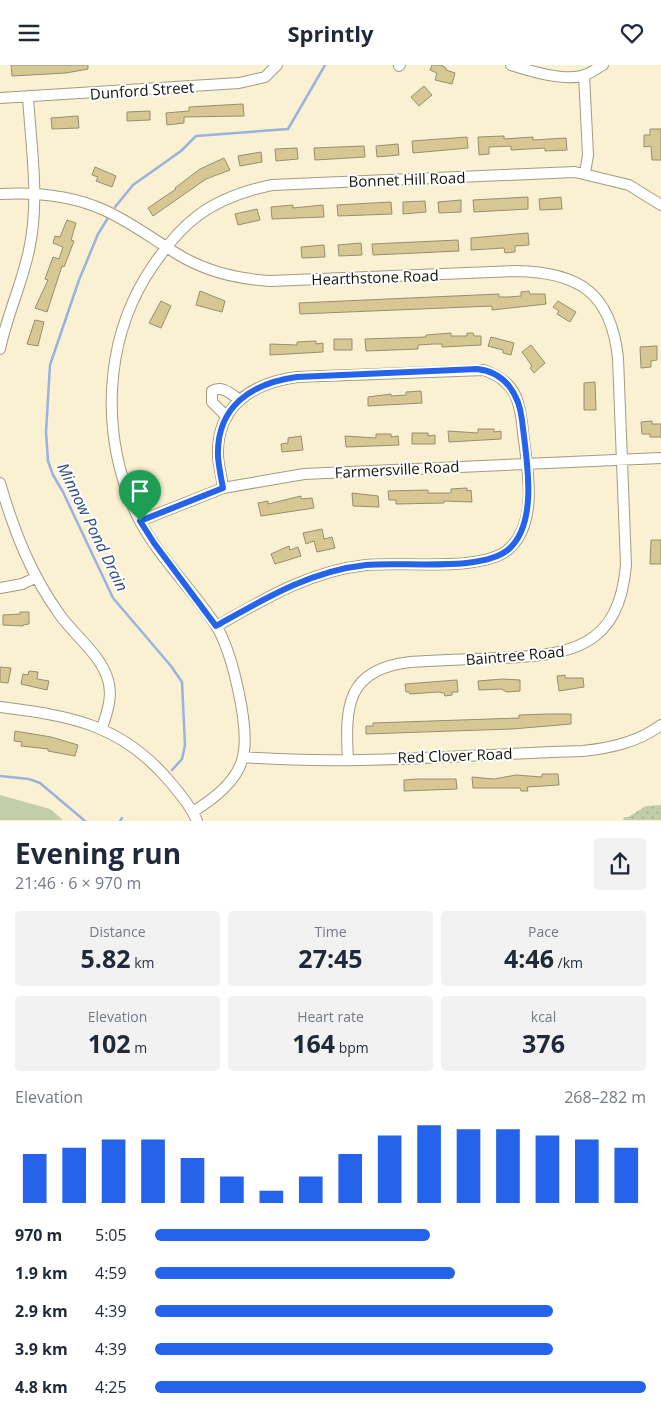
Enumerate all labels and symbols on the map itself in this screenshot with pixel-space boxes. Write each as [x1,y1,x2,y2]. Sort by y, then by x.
street label: Dunford Street [89,76,195,104]
street label: Bonnet Hill Road [348,167,466,191]
street label: Hearthstone Road [311,265,439,289]
street label: Farmersville Road [334,456,460,482]
water label: Minnow Pond Drain [52,459,134,595]
pin [119,470,161,521]
street label: Baintree Road [465,641,565,669]
street label: Red Clover Road [397,743,513,767]

